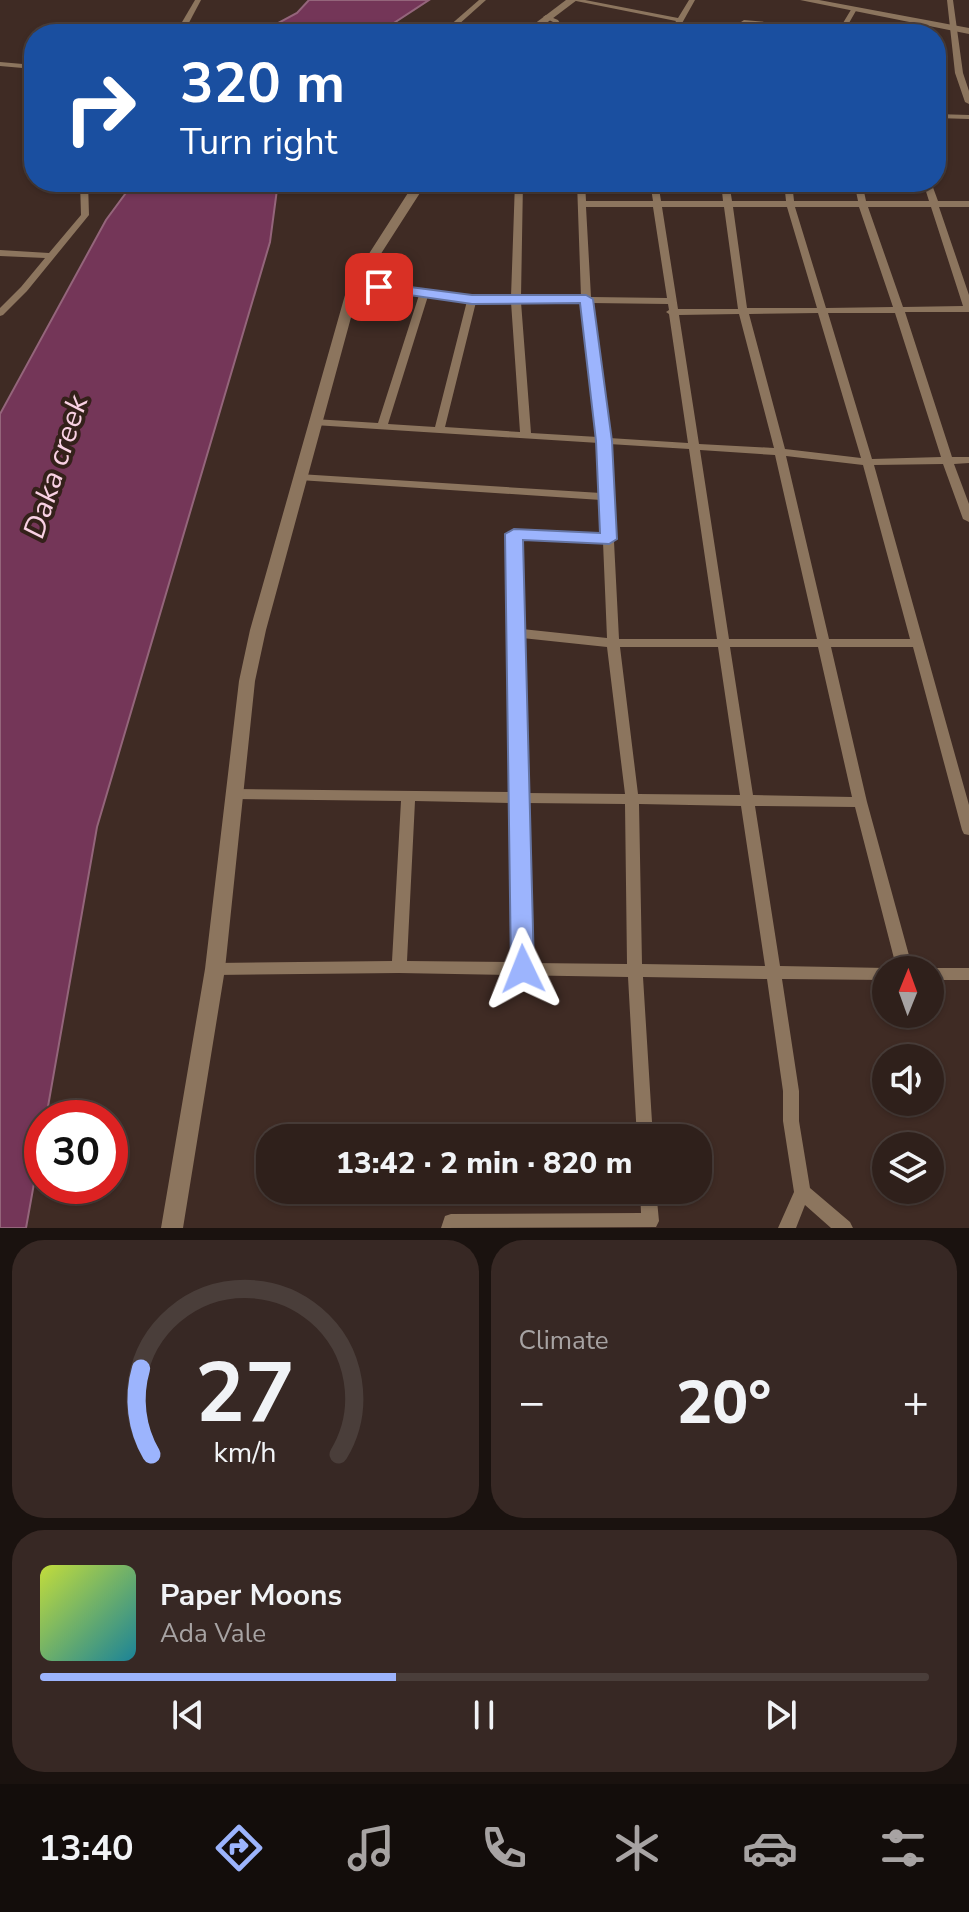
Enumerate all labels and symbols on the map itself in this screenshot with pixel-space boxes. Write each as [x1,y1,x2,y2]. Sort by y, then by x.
pin [345,253,413,321]
water label: Daka creek [14,389,99,544]
position arrow [481,927,565,1011]
north arrow [872,956,944,1028]
speed limit sign: 30 [24,1100,128,1204]

